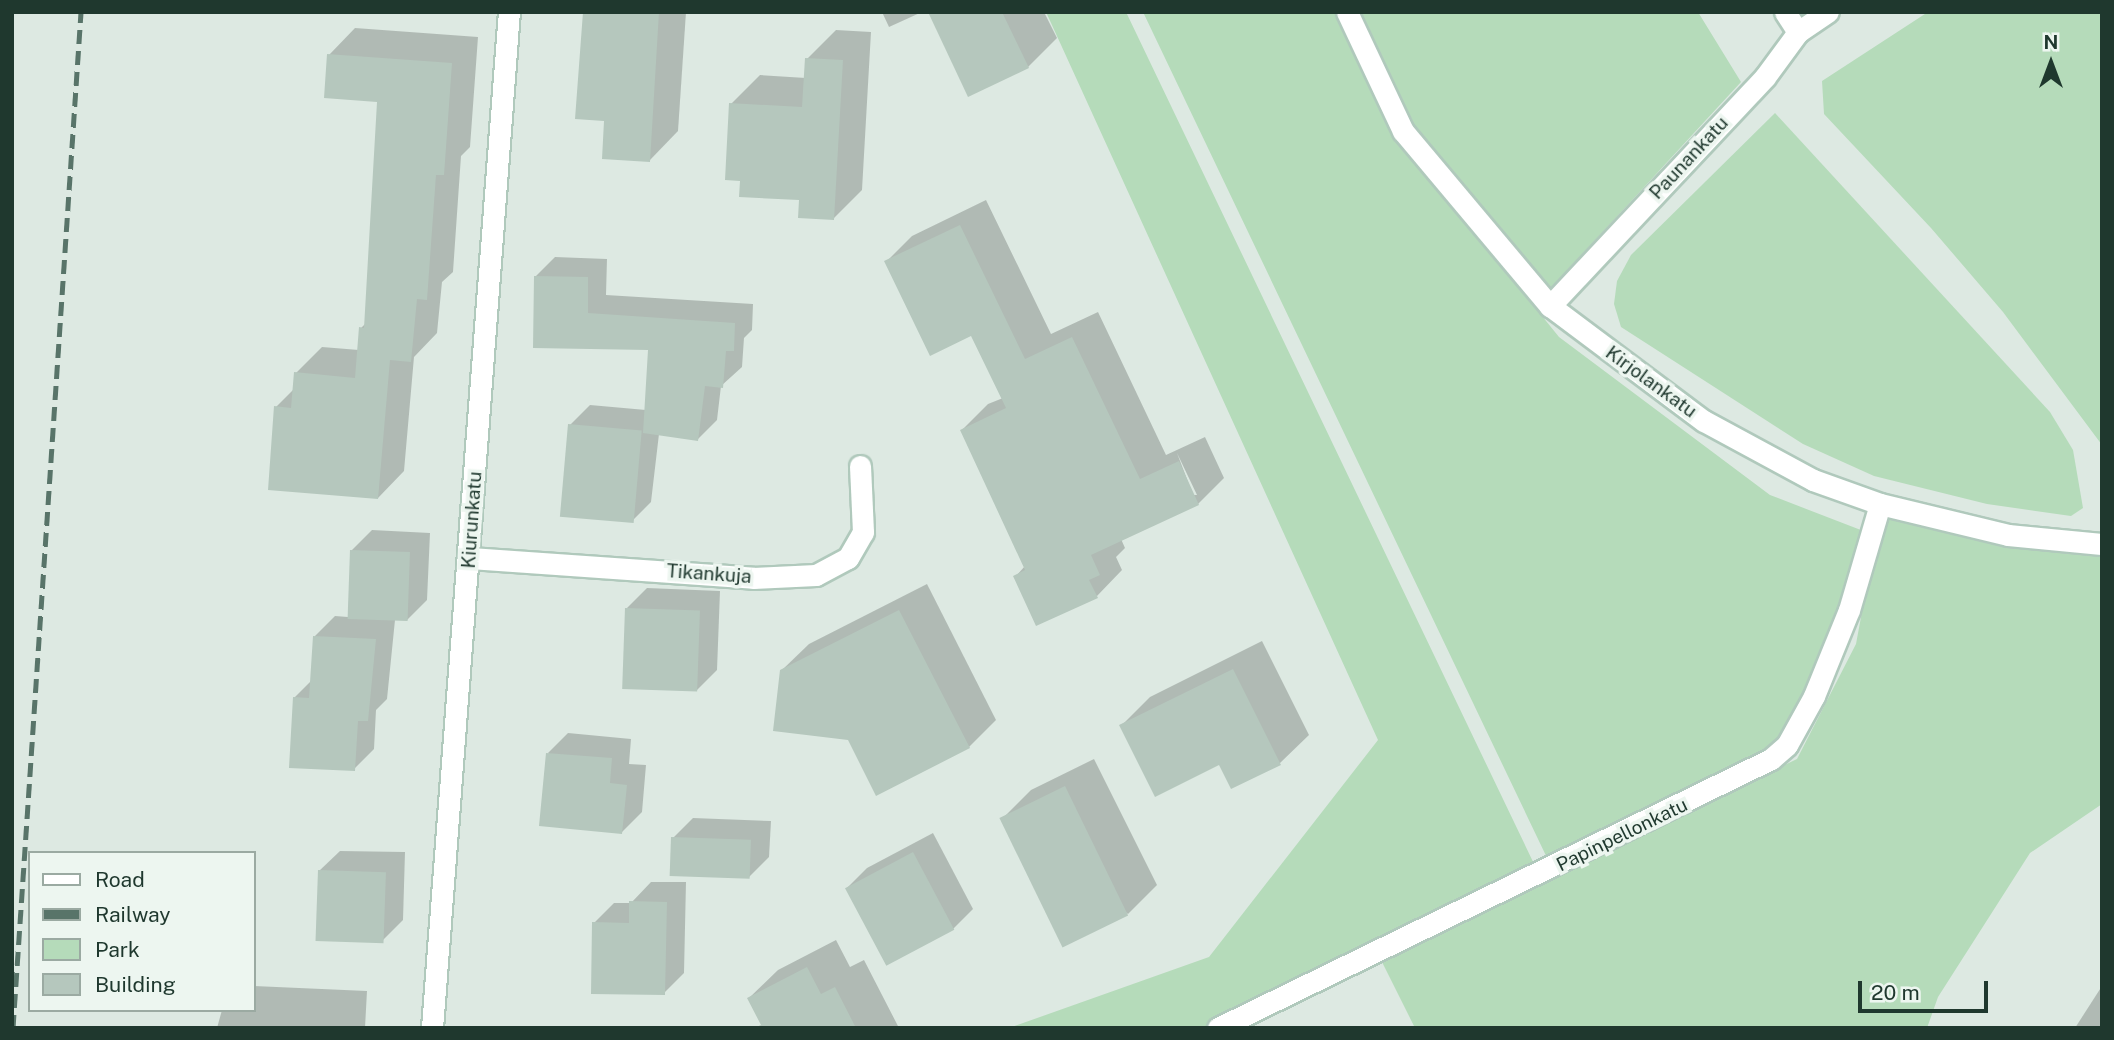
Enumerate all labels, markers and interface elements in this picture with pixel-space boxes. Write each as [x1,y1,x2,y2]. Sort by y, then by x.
north arrow [2016,28,2086,98]
text: N [2044,31,2058,53]
street label: Paunankatu [1645,112,1733,204]
street label: Kirjolankatu [1601,341,1701,423]
street label: Kiurunkatu [457,471,487,569]
street label: Tikankuja [666,560,752,588]
street label: Papinpellonkatu [1553,793,1691,877]
legend [28,851,256,1012]
text: Road [95,867,145,892]
text: Railway [95,902,171,927]
text: Park [95,937,140,962]
scale bar [1862,967,1992,1011]
text: Building [95,972,176,997]
text: 20 m [1871,980,1920,1005]

